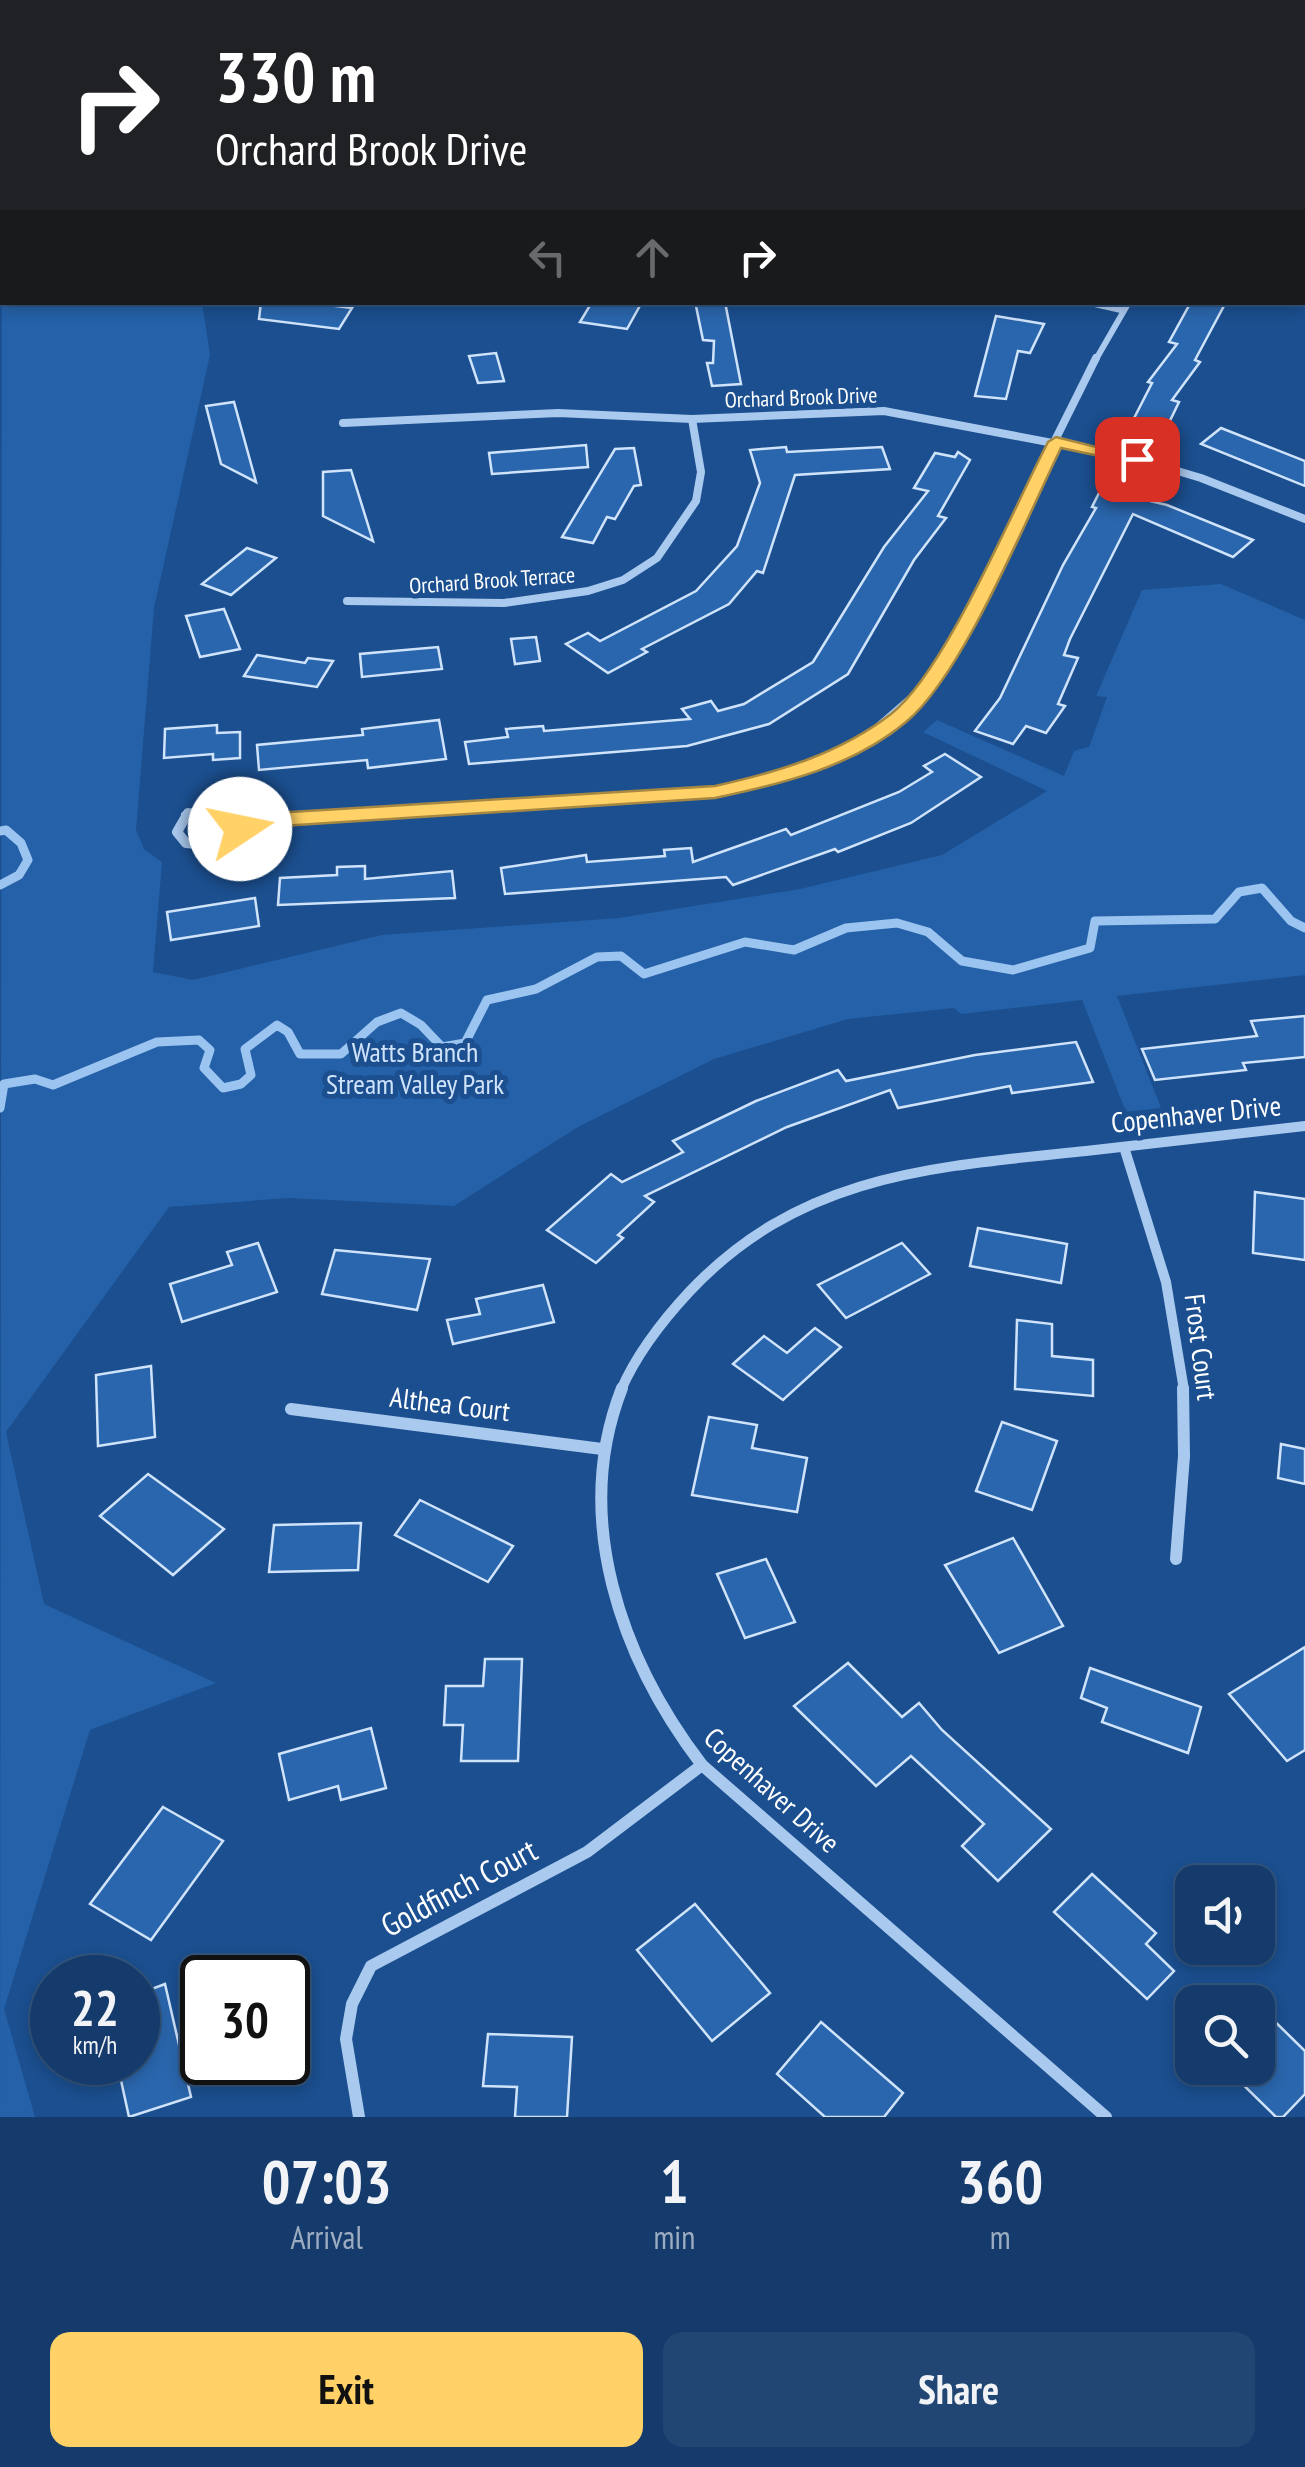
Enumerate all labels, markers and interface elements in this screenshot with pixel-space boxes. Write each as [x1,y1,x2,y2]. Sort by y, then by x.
text: 330 m [215,31,376,121]
icon: right [50,40,180,170]
text: Orchard Brook Drive [215,119,527,177]
icon: left [520,230,575,285]
icon: ahead [625,230,680,285]
icon: right [730,230,785,285]
street label: Orchard Brook Drive [724,380,878,414]
pin [1095,417,1180,502]
icon: arrive [1110,432,1165,487]
street label: Orchard Brook Terrace [408,560,576,600]
position arrow [188,777,292,881]
park label: Watts Branch Stream Valley Park [326,1033,504,1102]
street label: Copenhaver Drive [1109,1086,1283,1141]
street label: Frost Court [1177,1292,1226,1402]
street label: Althea Court [388,1378,513,1429]
street label: Copenhaver Drive [697,1719,848,1860]
street label: Goldfinch Court [373,1828,544,1946]
map controls [1175,1865,1275,2085]
button: sound [1175,1865,1275,1965]
speed limit sign: 30 [180,1955,310,2085]
text: 22 [71,1975,119,2040]
button: search [1175,1985,1275,2085]
text: km/h [73,2029,117,2061]
text: 07:03 [262,2142,392,2220]
text: 1 [660,2142,689,2220]
text: 360 [957,2142,1043,2220]
text: Arrival [291,2216,363,2258]
text: min [653,2216,695,2258]
text: m [990,2216,1011,2258]
button: Exit [50,2332,643,2447]
button: Share [663,2332,1255,2447]

